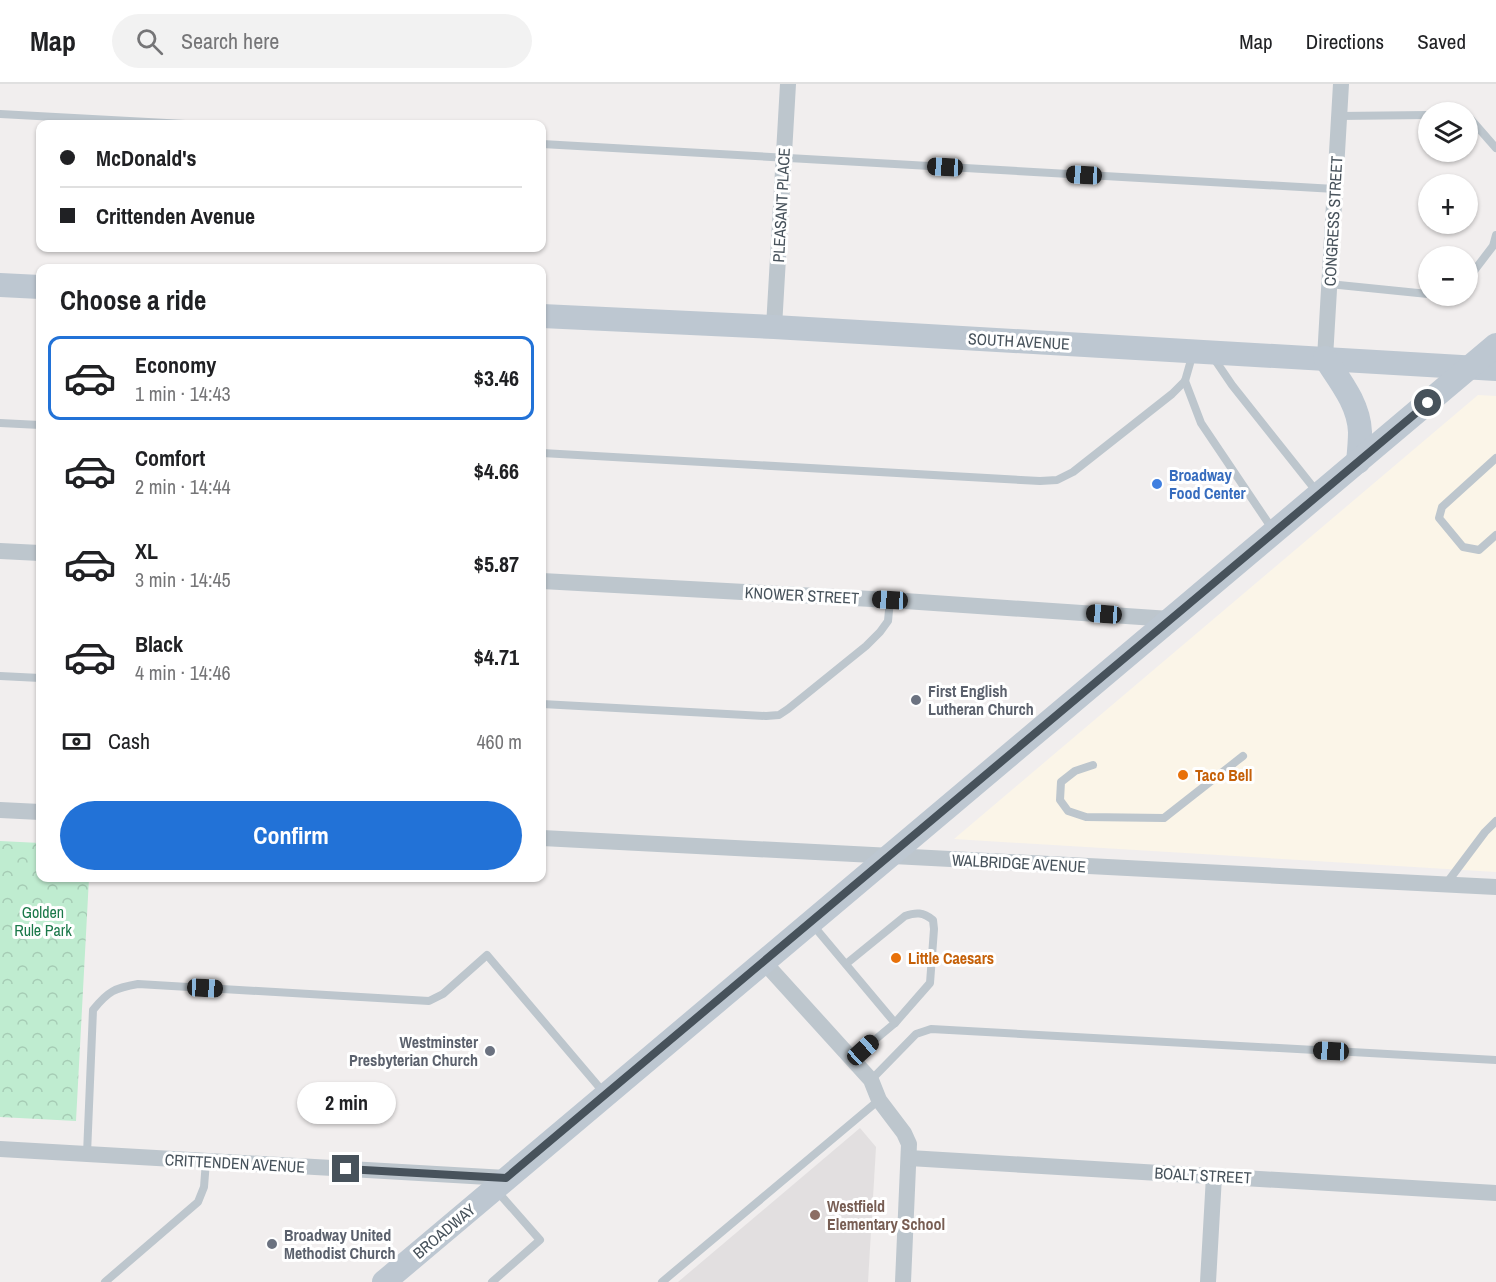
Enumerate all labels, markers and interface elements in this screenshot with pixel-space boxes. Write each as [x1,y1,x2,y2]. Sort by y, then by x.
search box [112,14,532,68]
text: Map [30,22,76,60]
icon: search [133,25,166,58]
text: Search here [181,26,279,56]
text: Map [1239,27,1273,56]
text: Directions [1306,27,1384,56]
text: Saved [1417,27,1466,56]
map controls [1418,102,1478,306]
button: layers [1418,102,1478,162]
text: McDonald's [96,143,197,173]
street label: PLEASANT PLACE [767,147,795,263]
street label: CONGRESS STREET [1319,155,1347,287]
car [927,157,963,177]
car [1066,165,1102,185]
button: + [1418,174,1478,234]
text: Crittenden Avenue [96,201,255,231]
button: − [1418,246,1478,306]
text: Choose a ride [60,282,206,318]
street label: SOUTH AVENUE [968,327,1070,355]
text: Economy [135,350,216,380]
icon: car [63,351,117,405]
text: $3.46 [474,363,519,393]
text: 1 min · 14:43 [135,380,231,407]
route start [1414,389,1441,416]
text: Comfort [135,443,205,473]
icon: car [63,444,117,498]
text: $4.66 [474,456,519,486]
place label: Broadway Food Center [1169,464,1247,504]
text: 2 min · 14:44 [135,473,231,500]
marker: Broadway Food Center [1150,477,1164,491]
text: XL [135,536,158,566]
icon: car [63,537,117,591]
text: $5.87 [474,549,519,579]
text: 3 min · 14:45 [135,566,231,593]
street label: KNOWER STREET [744,581,860,609]
car [872,590,908,610]
car [1085,604,1123,624]
text: Black [135,629,183,659]
icon: car [63,630,117,684]
text: $4.71 [474,642,519,672]
text: 4 min · 14:46 [135,659,231,686]
place label: First English Lutheran Church [928,680,1034,720]
marker: First English Lutheran Church [909,693,923,707]
icon: cash [60,725,93,758]
text: Cash [108,726,150,756]
text: 460 m [476,728,522,755]
place label: Taco Bell [1195,764,1252,786]
marker: Taco Bell [1176,768,1190,782]
button: Confirm [60,801,522,870]
street label: WALBRIDGE AVENUE [951,849,1087,877]
park label: Golden Rule Park [14,901,72,941]
place label: Little Caesars [908,947,994,969]
marker: Little Caesars [889,951,903,965]
car [187,978,223,998]
place label: Westminster Presbyterian Church [349,1031,479,1071]
car [844,1031,882,1069]
car [1313,1041,1349,1061]
marker: Westminster Presbyterian Church [483,1044,497,1058]
callout: 2 min [296,1082,395,1124]
text: 2 min [325,1089,368,1116]
street label: CRITTENDEN AVENUE [164,1148,306,1178]
route end [332,1155,359,1182]
street label: BOALT STREET [1154,1161,1252,1189]
place label: Westfield Elementary School [827,1195,945,1235]
street label: BROADWAY [408,1198,480,1264]
marker: Westfield Elementary School [808,1208,822,1222]
place label: Broadway United Methodist Church [284,1224,396,1264]
marker: Broadway United Methodist Church [265,1237,279,1251]

